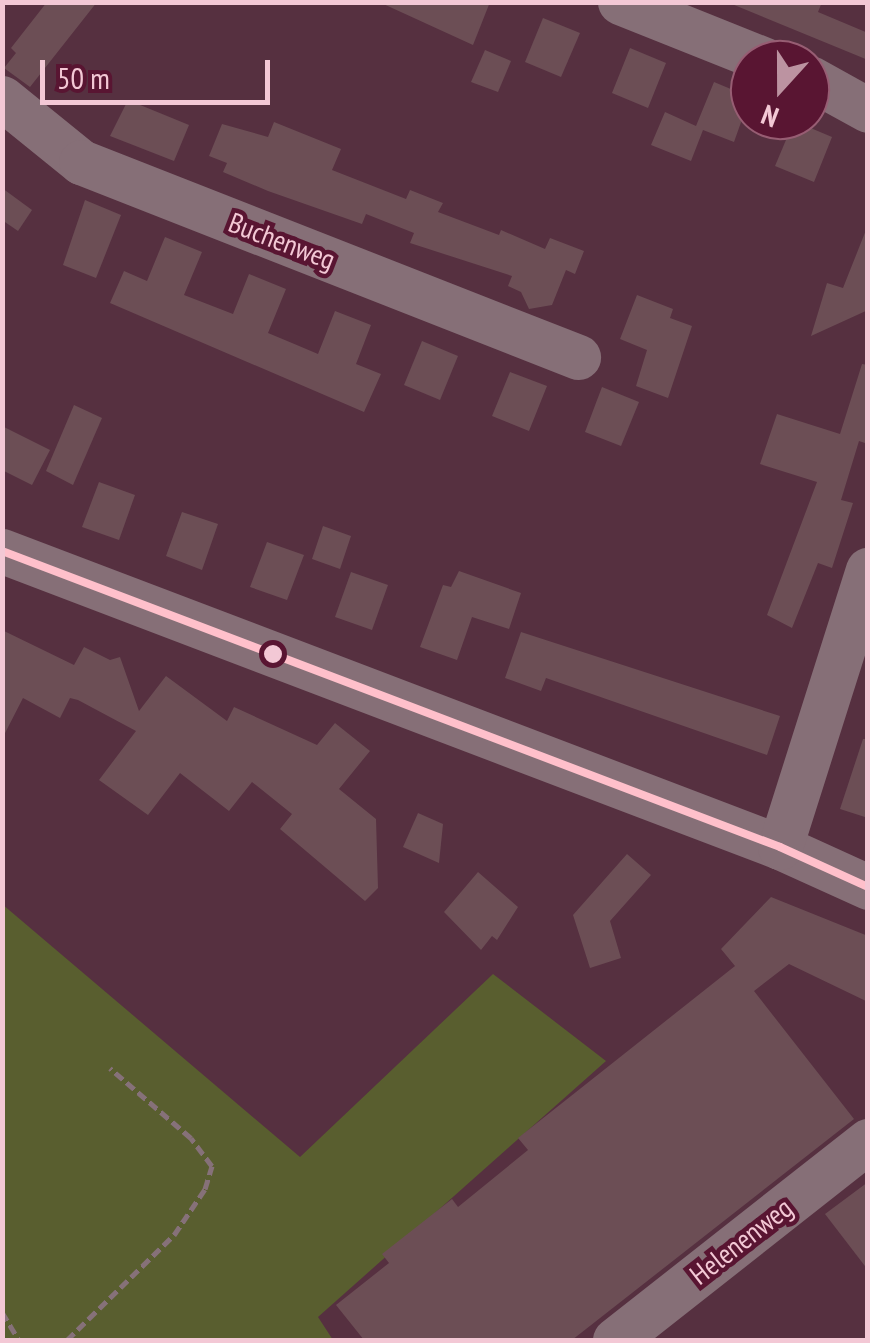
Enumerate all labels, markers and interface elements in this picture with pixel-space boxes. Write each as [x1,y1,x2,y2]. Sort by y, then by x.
scale bar [45,40,275,102]
north arrow [730,40,830,140]
text: 50 m [57,58,110,97]
text: N [756,97,783,137]
street label: Buchenweg [224,205,340,277]
unlabelled marker [263,644,283,664]
street label: Helenenweg [683,1191,799,1291]

